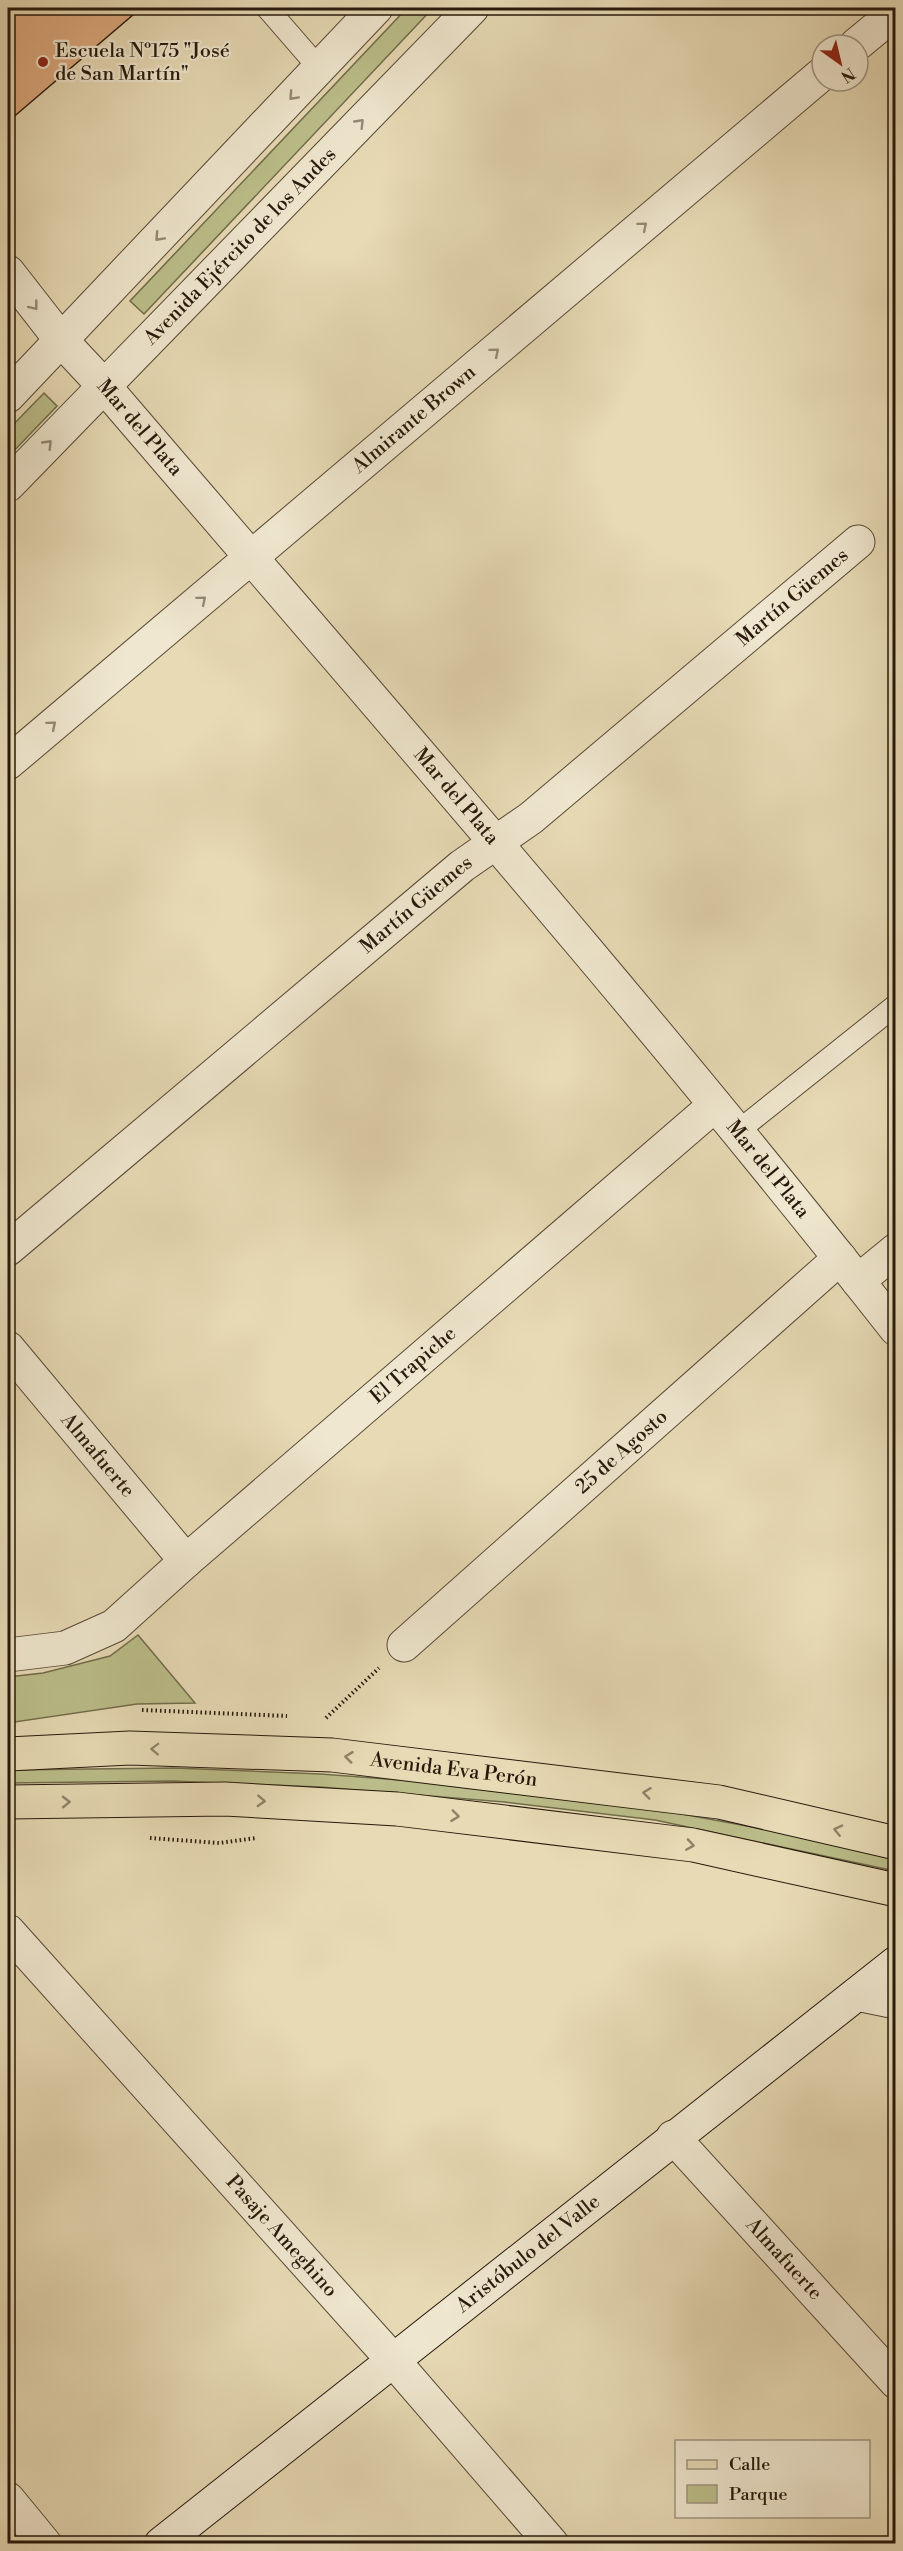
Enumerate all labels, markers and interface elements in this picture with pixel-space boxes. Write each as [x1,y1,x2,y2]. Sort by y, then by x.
north arrow [810,33,870,93]
place label: Escuela Nº175 "José de San Martín" [55,39,230,87]
marker: Escuela Nº175 "José de San Martín" [36,55,50,69]
text: N [837,63,859,87]
one-way arrow [289,88,300,99]
one-way arrow [352,119,363,130]
street label: Avenida Ejército de los Andes [138,142,342,351]
one-way arrow [636,222,647,233]
one-way arrow [155,230,166,241]
one-way arrow [27,299,38,310]
one-way arrow [488,348,499,359]
street label: Almirante Brown [346,360,481,479]
street label: Mar del Plata [91,374,189,482]
one-way arrow [41,440,52,451]
street label: Martín Güemes [731,543,854,652]
one-way arrow [195,596,206,607]
one-way arrow [45,722,56,733]
street label: Mar del Plata [408,743,505,851]
street label: Martín Güemes [355,850,477,959]
street label: Mar del Plata [721,1115,816,1224]
street label: El Trapiche [365,1321,461,1409]
street label: 25 de Agosto [570,1404,673,1499]
street label: Almafuerte [55,1407,140,1503]
one-way arrow [150,1742,159,1755]
street label: Avenida Eva Perón [368,1747,539,1792]
one-way arrow [345,1752,354,1764]
one-way arrow [643,1788,652,1800]
one-way arrow [61,1795,70,1808]
one-way arrow [256,1795,265,1808]
one-way arrow [451,1809,460,1822]
one-way arrow [834,1824,844,1837]
one-way arrow [686,1839,695,1851]
street label: Pasaje Ameghino [220,2170,343,2303]
street label: Aristóbulo del Valle [450,2189,605,2319]
street label: Almafuerte [740,2212,828,2305]
legend [675,2440,870,2518]
text: Calle [729,2453,770,2476]
text: Parque [729,2483,788,2506]

